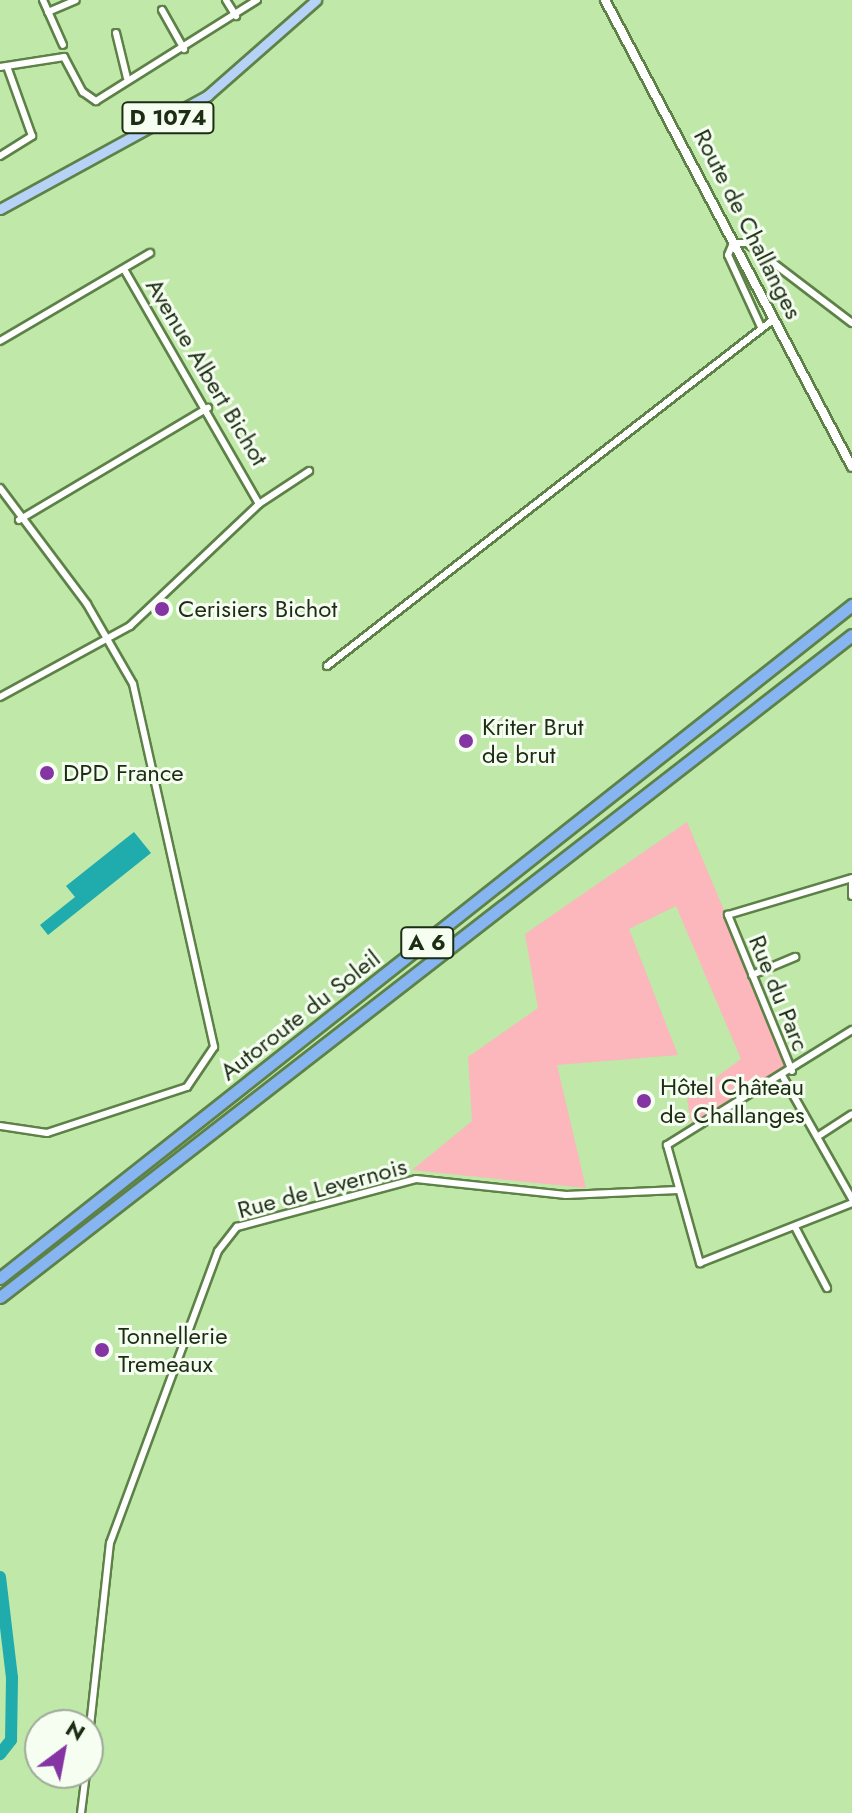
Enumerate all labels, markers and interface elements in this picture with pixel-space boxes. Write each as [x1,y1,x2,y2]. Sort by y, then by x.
road number: D 1074 [120,100,216,136]
street label: Route de Challanges [688,124,808,324]
street label: Avenue Albert Bichot [140,273,274,471]
place label: Cerisiers Bichot [178,595,337,623]
marker: Cerisiers Bichot [153,600,171,618]
place label: Kriter Brut de brut [482,713,584,769]
marker: Kriter Brut de brut [457,732,475,750]
place label: DPD France [63,759,184,787]
marker: DPD France [38,764,56,782]
road number: A 6 [399,925,455,961]
street label: Rue du Parc [743,931,815,1055]
street label: Autoroute du Soleil [214,944,386,1086]
place label: Hôtel Château de Challanges [660,1073,805,1129]
marker: Hôtel Château de Challanges [635,1092,653,1110]
street label: Rue de Levernois [234,1152,410,1224]
place label: Tonnellerie Tremeaux [118,1322,228,1378]
marker: Tonnellerie Tremeaux [93,1341,111,1359]
north arrow [24,1709,104,1789]
text: N [60,1712,92,1749]

